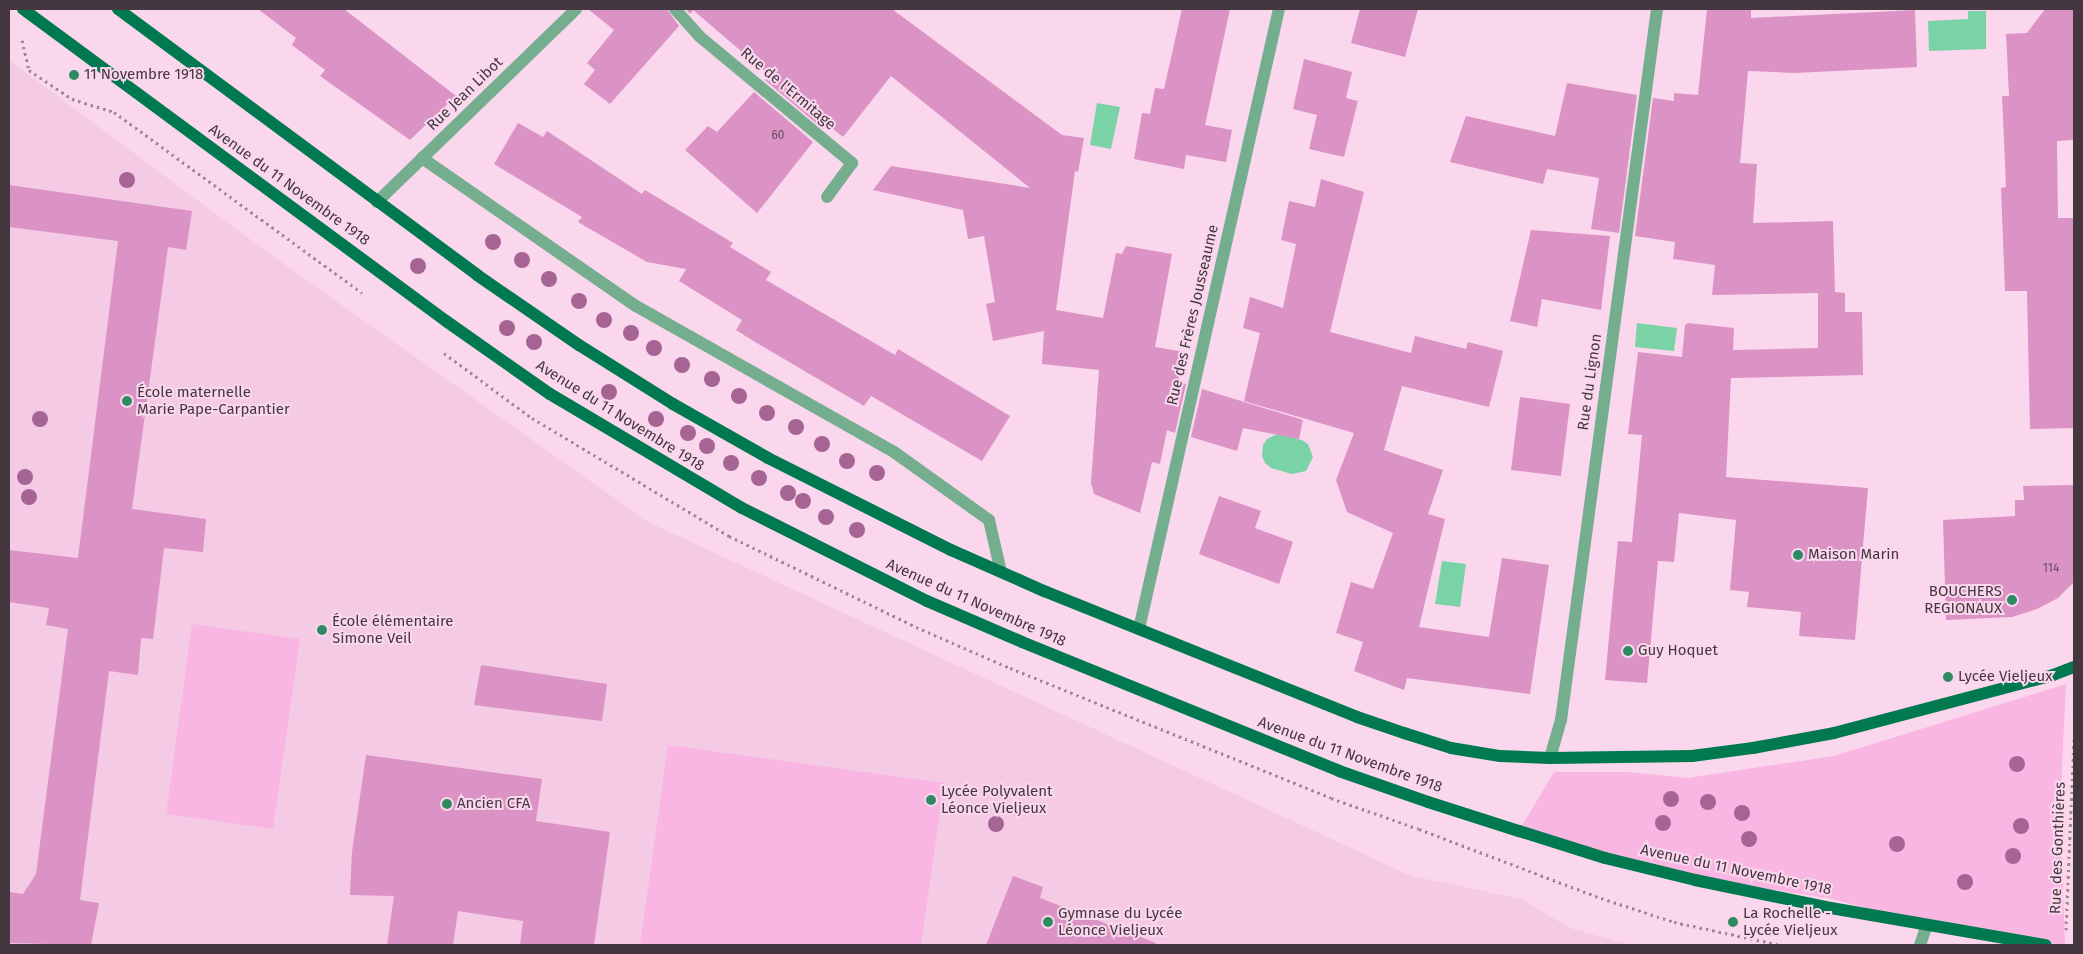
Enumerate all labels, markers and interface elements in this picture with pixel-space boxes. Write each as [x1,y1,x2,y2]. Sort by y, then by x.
street label: Rue de l'Ermitage [737,44,839,134]
street label: Rue Jean Libot [423,53,507,135]
place label: 11 Novembre 1918 [84,66,203,84]
marker: 11 Novembre 1918 [68,69,80,81]
street label: Avenue du 11 Novembre 1918 [205,120,373,250]
house number: 60 [771,129,785,143]
street label: Rue des Frères Jousseaume [1163,223,1223,407]
street label: Rue du Lignon [1574,332,1606,432]
street label: Avenue du 11 Novembre 1918 [533,357,707,475]
place label: École maternelle Marie Pape-Carpantier [137,383,290,418]
marker: École maternelle Marie Pape-Carpantier [121,395,133,407]
place label: Maison Marin [1808,546,1899,564]
marker: Maison Marin [1792,549,1804,561]
street label: Avenue du 11 Novembre 1918 [883,555,1069,651]
house number: 114 [2043,562,2059,576]
place label: BOUCHERS REGIONAUX [1924,582,2002,617]
marker: BOUCHERS REGIONAUX [2006,594,2018,606]
place label: École élémentaire Simone Veil [332,612,454,647]
marker: École élémentaire Simone Veil [316,624,328,636]
place label: Guy Hoquet [1638,642,1718,660]
marker: Guy Hoquet [1622,645,1634,657]
place label: Lycée Vieljeux [1958,668,2052,686]
marker: Lycée Vieljeux [1942,671,1954,683]
street label: Avenue du 11 Novembre 1918 [1255,713,1445,797]
place label: Lycée Polyvalent Léonce Vieljeux [941,782,1052,817]
street label: Rue des Gonthières [2047,782,2069,914]
marker: Lycée Polyvalent Léonce Vieljeux [925,794,937,806]
place label: Ancien CFA [457,795,530,813]
marker: Ancien CFA [441,798,453,810]
street label: Avenue du 11 Novembre 1918 [1639,841,1833,899]
place label: Gymnase du Lycée Léonce Vieljeux [1058,904,1182,939]
place label: La Rochelle - Lycée Vieljeux [1743,904,1837,939]
marker: Gymnase du Lycée Léonce Vieljeux [1042,916,1054,928]
marker: La Rochelle - Lycée Vieljeux [1727,916,1739,928]

